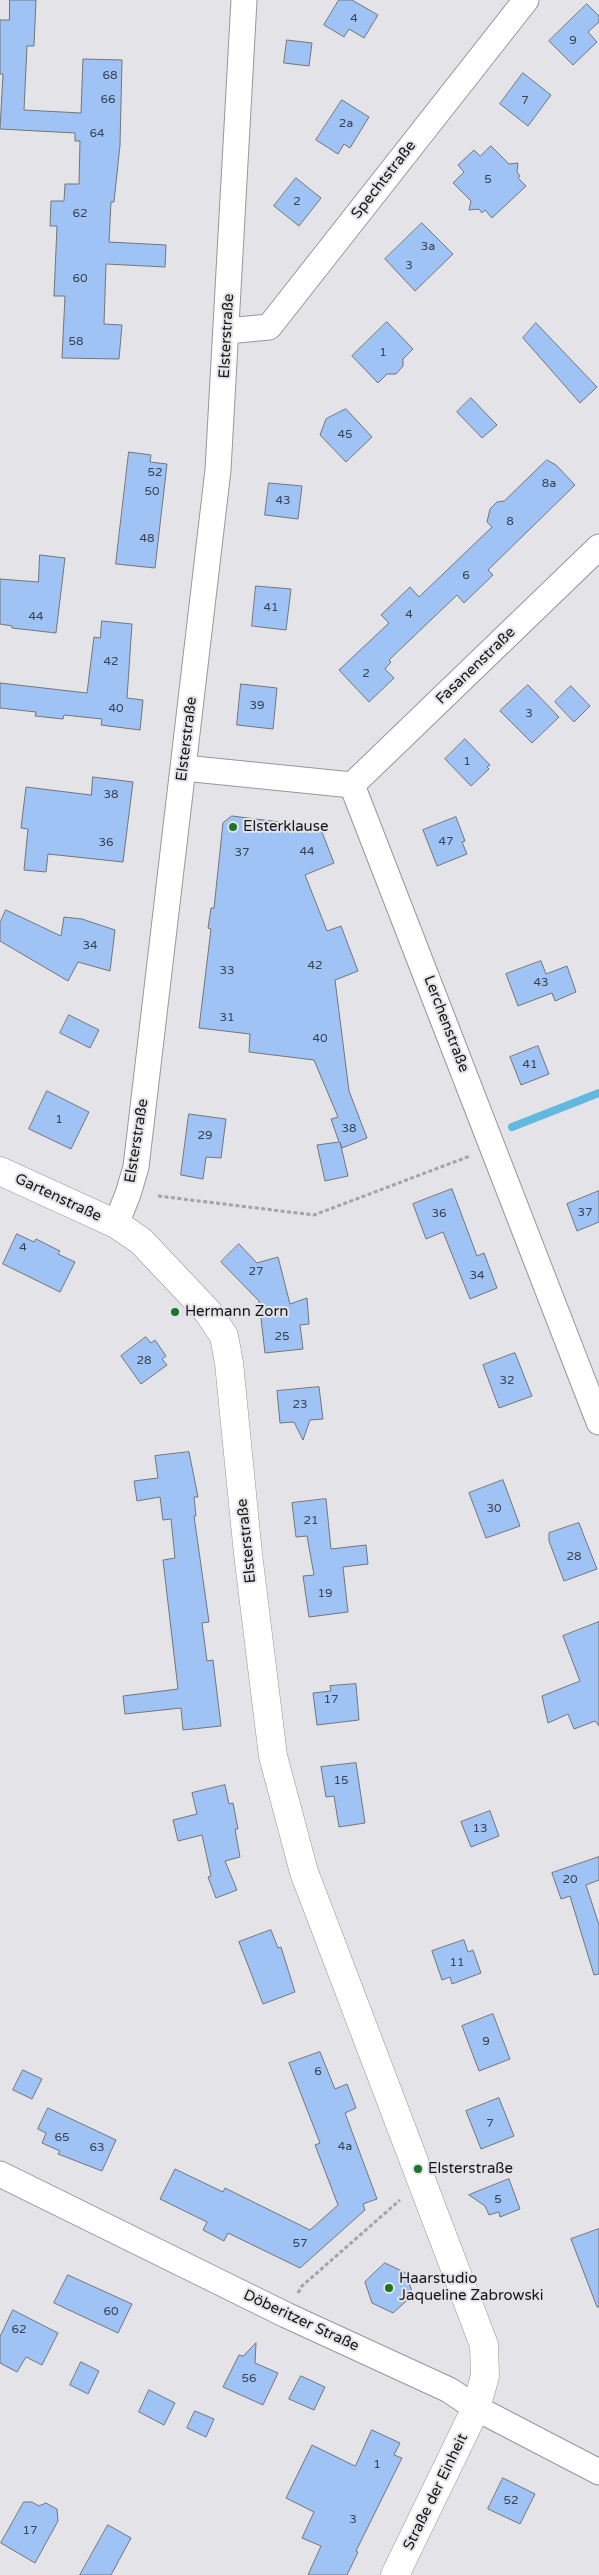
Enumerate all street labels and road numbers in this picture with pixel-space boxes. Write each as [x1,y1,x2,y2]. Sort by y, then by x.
street label: Spechtstraße [348,137,420,223]
street label: Elsterstraße [216,293,238,379]
street label: Fasanenstraße [433,624,519,708]
street label: Elsterstraße [173,696,201,782]
street label: Lerchenstraße [419,973,473,1075]
street label: Elsterstraße [121,1098,153,1184]
street label: Gartenstraße [12,1170,104,1226]
street label: Elsterstraße [234,1498,260,1584]
street label: Döberitzer Straße [240,2286,362,2356]
street label: Straße der Einheit [400,2431,472,2553]

